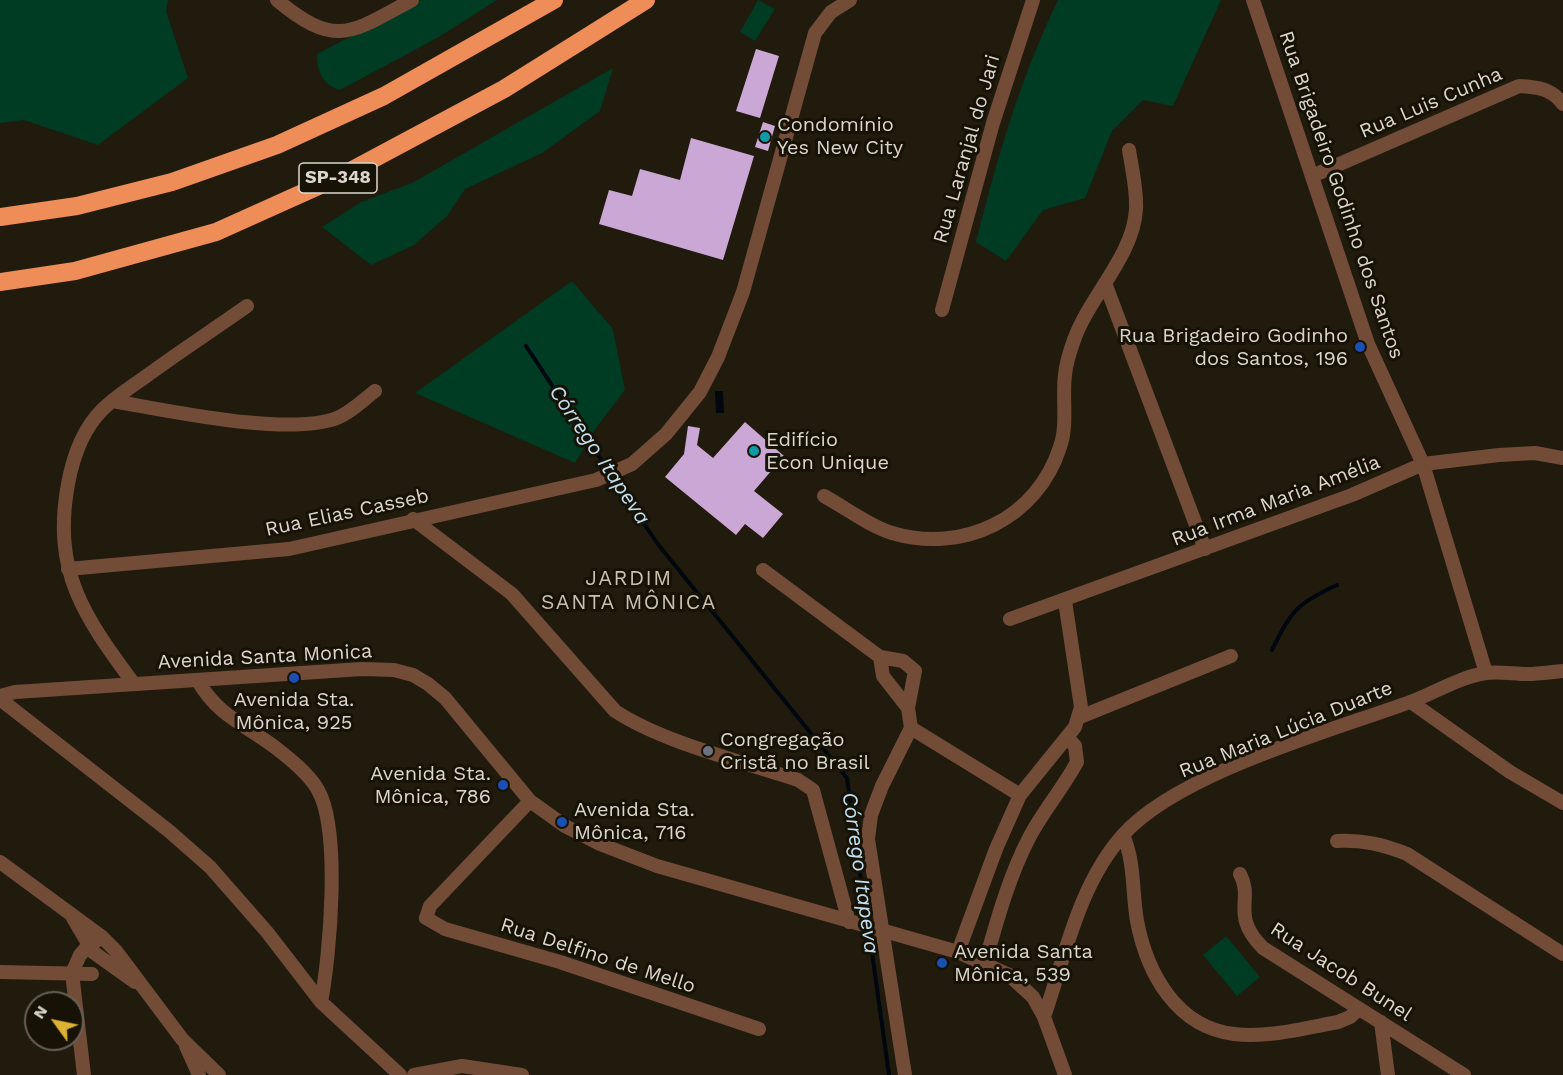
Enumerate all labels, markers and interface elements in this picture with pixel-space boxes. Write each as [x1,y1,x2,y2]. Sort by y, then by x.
street label: Rua Brigadeiro Godinho dos Santos [1273,28,1409,362]
street label: Rua Laranjal do Jari [929,52,1005,246]
street label: Rua Luis Cunha [1356,62,1506,144]
place label: Condomínio Yes New City [777,113,903,160]
marker: Condomínio Yes New City [758,130,772,144]
road number: SP-348 [299,163,377,193]
place label: Rua Brigadeiro Godinho dos Santos, 196 [1119,324,1348,371]
marker: Rua Brigadeiro Godinho dos Santos, 196 [1353,340,1367,354]
water label: Córrego Itapeva [543,380,655,530]
place label: Edifício Econ Unique [766,428,889,475]
marker: Edifício Econ Unique [747,444,761,458]
street label: Rua Irma Maria Amélia [1168,450,1384,552]
street label: Rua Elias Casseb [263,484,431,542]
district label: JARDIM SANTA MÔNICA [541,566,717,616]
street label: Avenida Santa Monica [157,639,373,675]
marker: Avenida Sta. Mônica, 925 [287,671,301,685]
street label: Rua Maria Lúcia Duarte [1176,676,1396,784]
place label: Avenida Sta. Mônica, 925 [234,688,354,735]
place label: Congregação Cristã no Brasil [720,728,870,775]
marker: Congregação Cristã no Brasil [701,744,715,758]
place label: Avenida Sta. Mônica, 786 [370,762,491,809]
marker: Avenida Sta. Mônica, 786 [496,778,510,792]
water label: Córrego Itapeva [836,791,884,955]
place label: Avenida Sta. Mônica, 716 [574,798,695,845]
marker: Avenida Sta. Mônica, 716 [555,815,569,829]
street label: Rua Delfino de Mello [497,913,699,999]
street label: Rua Jacob Bunel [1266,917,1416,1027]
place label: Avenida Santa Mônica, 539 [954,940,1093,987]
marker: Avenida Santa Mônica, 539 [935,956,949,970]
north arrow [24,991,84,1051]
text: N [29,1002,51,1022]

